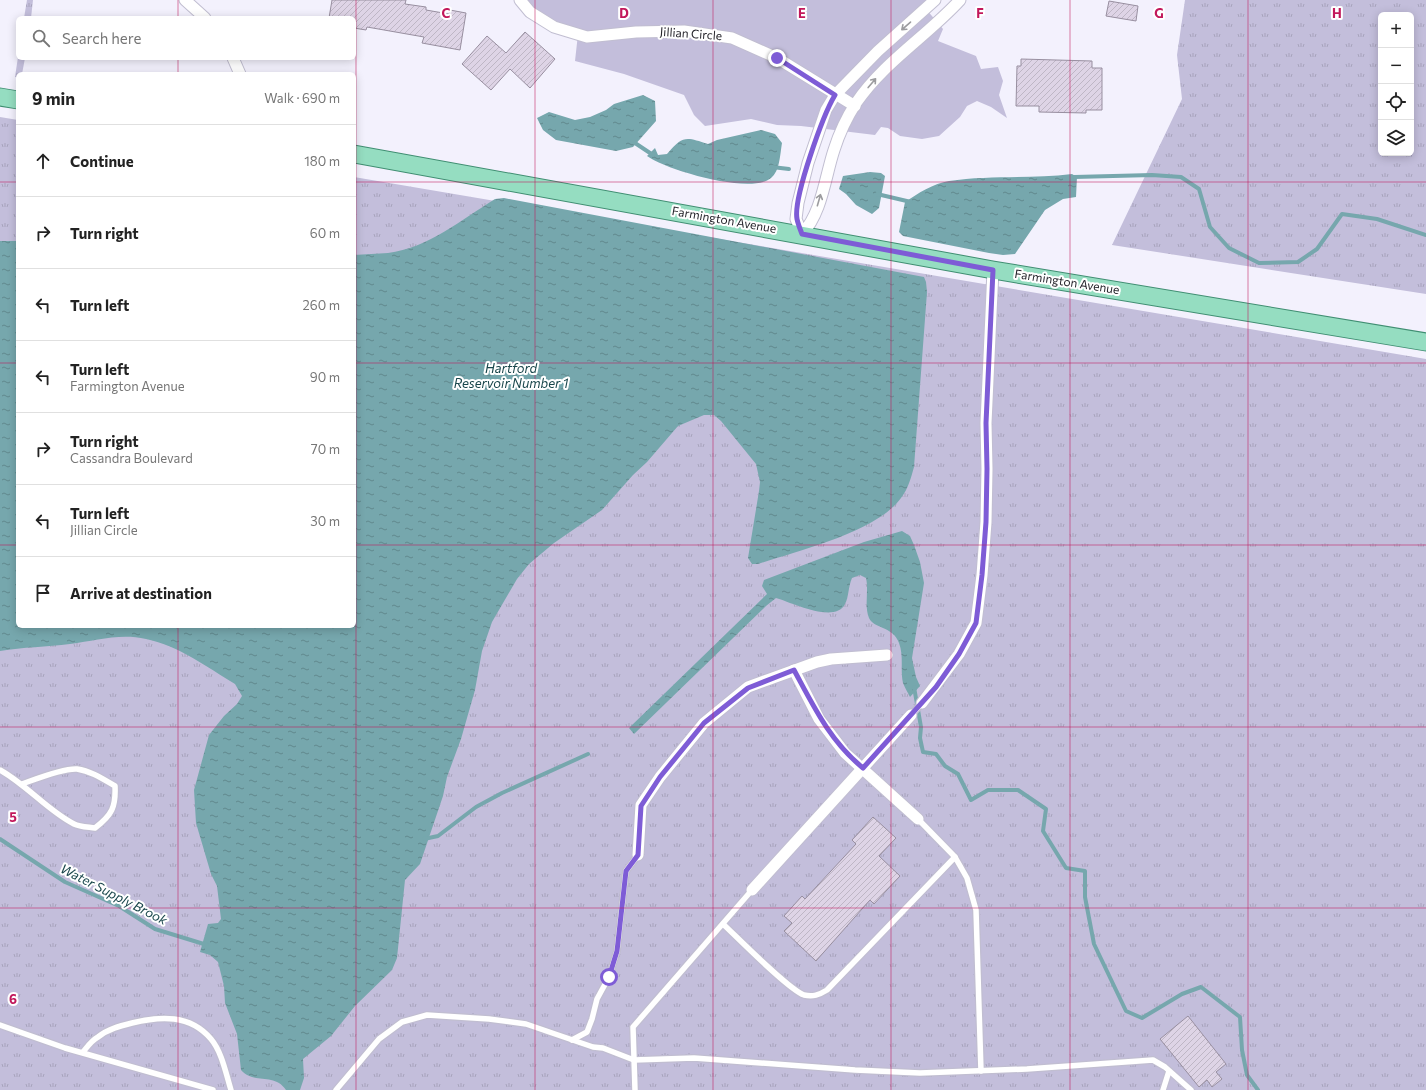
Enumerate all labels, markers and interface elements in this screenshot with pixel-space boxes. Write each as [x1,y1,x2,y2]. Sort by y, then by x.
text: C [442,5,451,21]
text: D [619,5,629,21]
text: E [798,5,806,21]
text: F [976,5,984,21]
text: G [1154,5,1164,21]
text: H [1332,5,1342,21]
map controls [1378,12,1414,156]
button: + [1378,12,1414,48]
search box [16,16,356,60]
one-way arrow [901,21,911,31]
street label: Jillian Circle [659,24,723,43]
icon: search [30,27,52,49]
text: Search here [62,29,141,47]
button: − [1378,48,1414,84]
route end [768,49,786,67]
one-way arrow [868,78,877,88]
button: locate [1378,84,1414,120]
text: 9 min [32,88,75,109]
text: Walk · 690 m [264,90,340,106]
button: layers [1378,120,1414,156]
icon: ahead [32,150,54,172]
text: Continue [70,152,134,170]
text: 180 m [304,153,340,169]
one-way arrow [816,194,824,207]
street label: Farmington Avenue [671,203,777,235]
icon: right [32,222,54,244]
text: Turn right [70,224,139,242]
text: 60 m [310,225,340,241]
street label: Farmington Avenue [1014,266,1121,296]
icon: left [32,294,54,316]
text: Turn left [70,296,129,314]
text: 260 m [303,297,340,313]
text: Turn left [70,360,129,378]
water label: Hartford Reservoir Number 1 [454,360,569,391]
icon: left [32,366,54,388]
text: 90 m [310,369,340,385]
text: Farmington Avenue [70,378,185,394]
text: Turn right [70,432,139,450]
icon: right [32,438,54,460]
text: 70 m [311,441,340,457]
text: Cassandra Boulevard [70,450,193,466]
text: Turn left [70,504,129,522]
icon: left [32,510,54,532]
text: 30 m [310,513,340,529]
text: Jillian Circle [70,522,138,538]
icon: arrive [32,582,54,604]
text: Arrive at destination [70,584,212,602]
text: 5 [9,809,17,825]
water label: Water Supply Brook [58,860,171,928]
route start [600,968,618,986]
text: 6 [9,991,17,1007]

